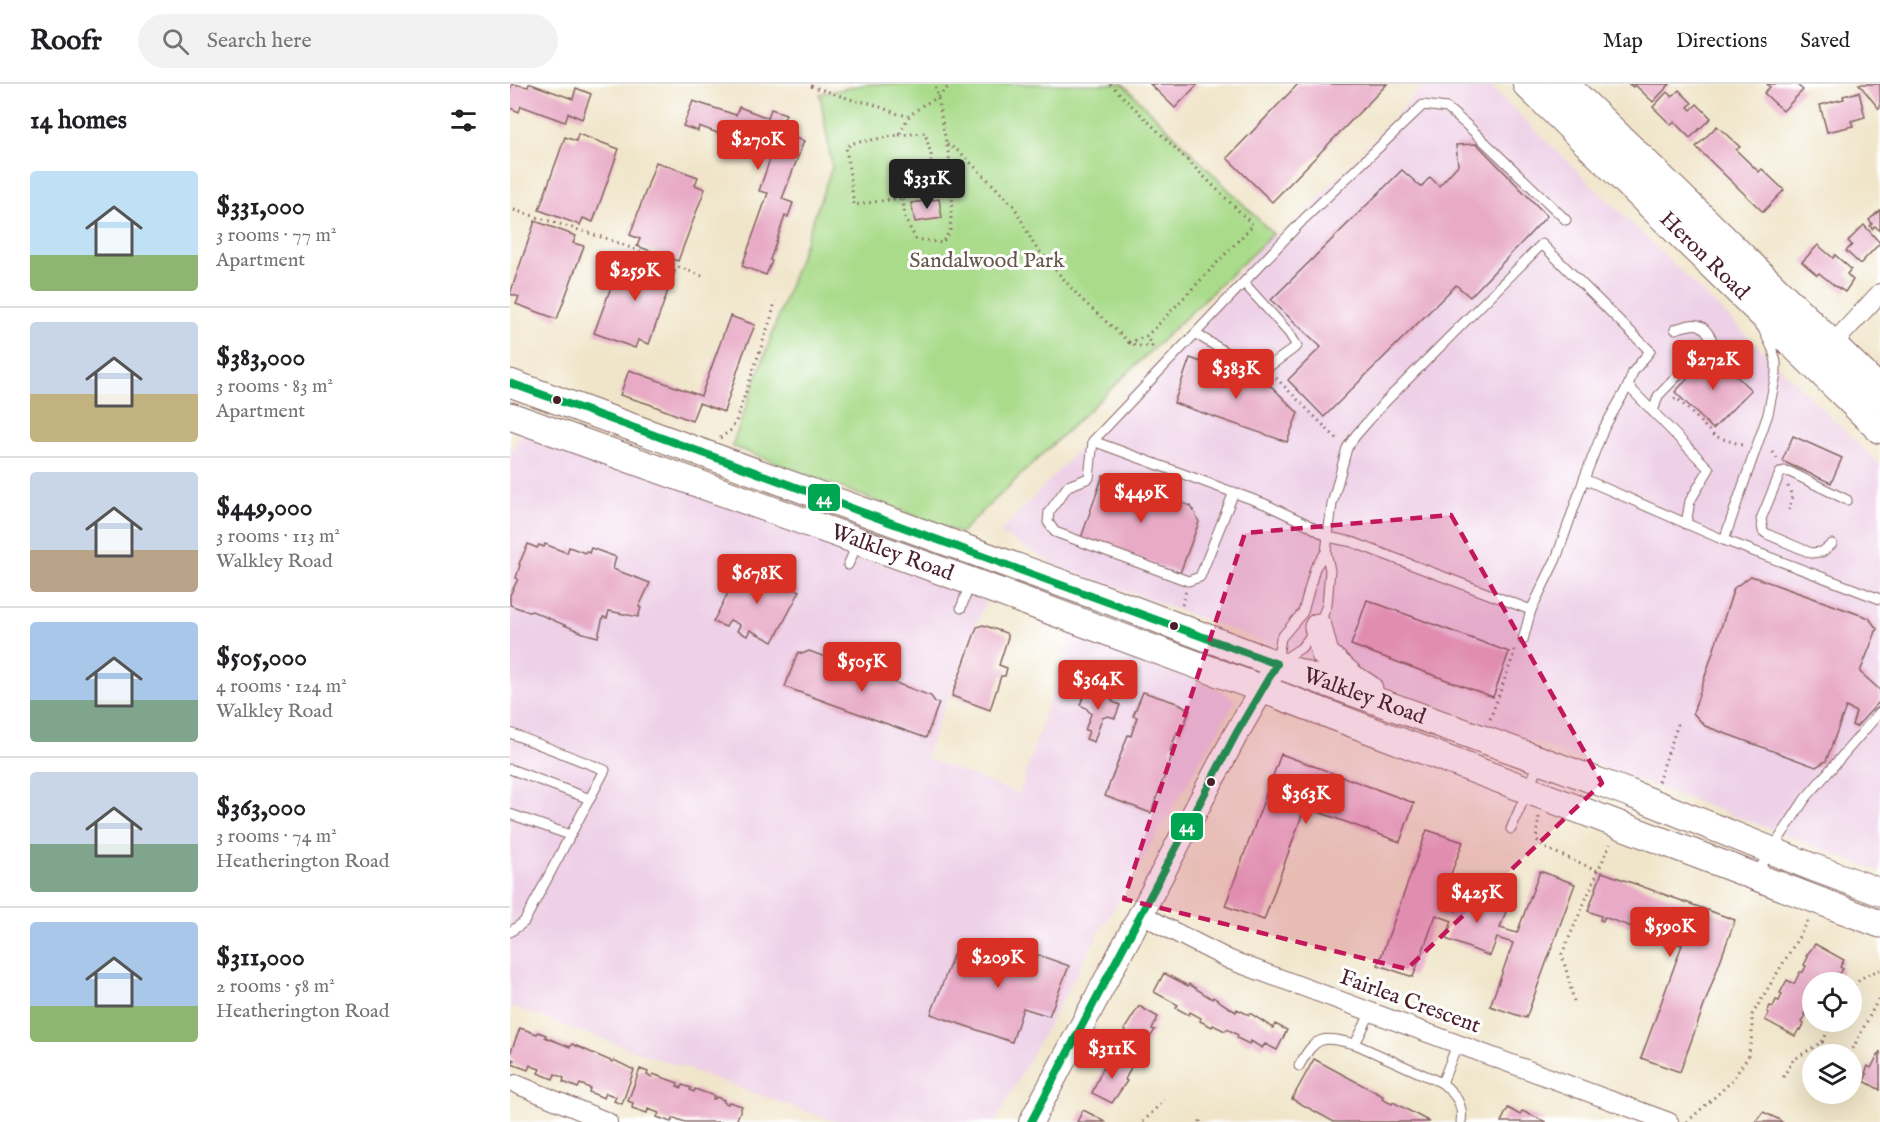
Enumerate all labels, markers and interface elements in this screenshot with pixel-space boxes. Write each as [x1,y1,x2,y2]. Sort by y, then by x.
search box [138,14,558,68]
text: Roofr [30,24,102,59]
icon: search [159,25,192,58]
text: Search here [207,27,312,55]
text: Map [1603,28,1643,55]
text: Directions [1676,28,1767,55]
text: Saved [1800,28,1850,55]
text: 14 homes [30,104,127,137]
icon: filters [447,104,480,137]
pin: $270K [716,120,800,171]
text: $270K [731,127,785,152]
pin: $331K [885,159,969,210]
text: $331K [903,166,951,191]
text: $331,000 [216,190,305,223]
icon: home [78,195,150,267]
street label: Heron Road [1653,206,1755,306]
text: 3 rooms · 77 m² [216,223,336,248]
park label: Sandalwood Park [909,247,1065,275]
text: Apartment [216,248,305,273]
pin: $259K [593,251,677,302]
text: $259K [610,258,660,283]
pin: $272K [1671,340,1755,391]
text: $383,000 [216,341,305,374]
icon: home [78,346,150,418]
text: $272K [1686,347,1740,372]
pin: $383K [1194,349,1278,400]
text: $383K [1212,356,1260,381]
text: 3 rooms · 83 m² [216,374,333,399]
unlabelled marker [551,394,563,406]
text: Apartment [216,399,305,424]
pin: $449K [1099,473,1183,524]
text: $449K [1114,480,1168,505]
line badge: 44 [807,483,841,512]
text: 44 [816,490,833,510]
text: $449,000 [216,491,312,524]
icon: home [78,496,150,568]
street label: Walkley Road [827,518,958,588]
text: 3 rooms · 113 m² [216,524,340,549]
text: Walkley Road [216,549,333,574]
pin: $678K [715,554,799,605]
text: $678K [731,561,783,586]
unlabelled marker [1168,620,1180,632]
text: $505,000 [216,641,307,674]
pin: $505K [820,642,904,693]
icon: home [78,646,150,718]
text: $505K [837,649,887,674]
pin: $364K [1056,660,1140,711]
street label: Walkley Road [1299,661,1430,732]
text: $364K [1072,667,1124,692]
text: 4 rooms · 124 m² [216,674,347,699]
text: Walkley Road [216,699,333,724]
pin: $363K [1264,774,1348,825]
unlabelled marker [1205,776,1217,788]
text: $363K [1282,781,1330,806]
text: $363,000 [216,791,306,824]
icon: home [78,796,150,868]
line badge: 44 [1170,812,1204,841]
text: 44 [1179,818,1196,838]
text: 3 rooms · 74 m² [216,824,337,849]
text: Heatherington Road [216,849,389,874]
pin: $425K [1435,873,1519,924]
text: $425K [1451,880,1503,905]
pin: $590K [1628,907,1712,958]
text: $590K [1644,914,1696,939]
pin: $209K [956,938,1040,989]
text: $311,000 [216,941,305,974]
text: $209K [971,945,1025,970]
icon: home [78,946,150,1018]
street label: Fairlea Crescent [1336,964,1485,1041]
map controls [1802,972,1862,1104]
button: locate [1802,972,1862,1032]
text: 2 rooms · 58 m² [216,974,335,999]
text: Heatherington Road [216,999,389,1024]
pin: $311K [1070,1029,1154,1080]
text: $311K [1088,1036,1136,1061]
button: layers [1802,1044,1862,1104]

